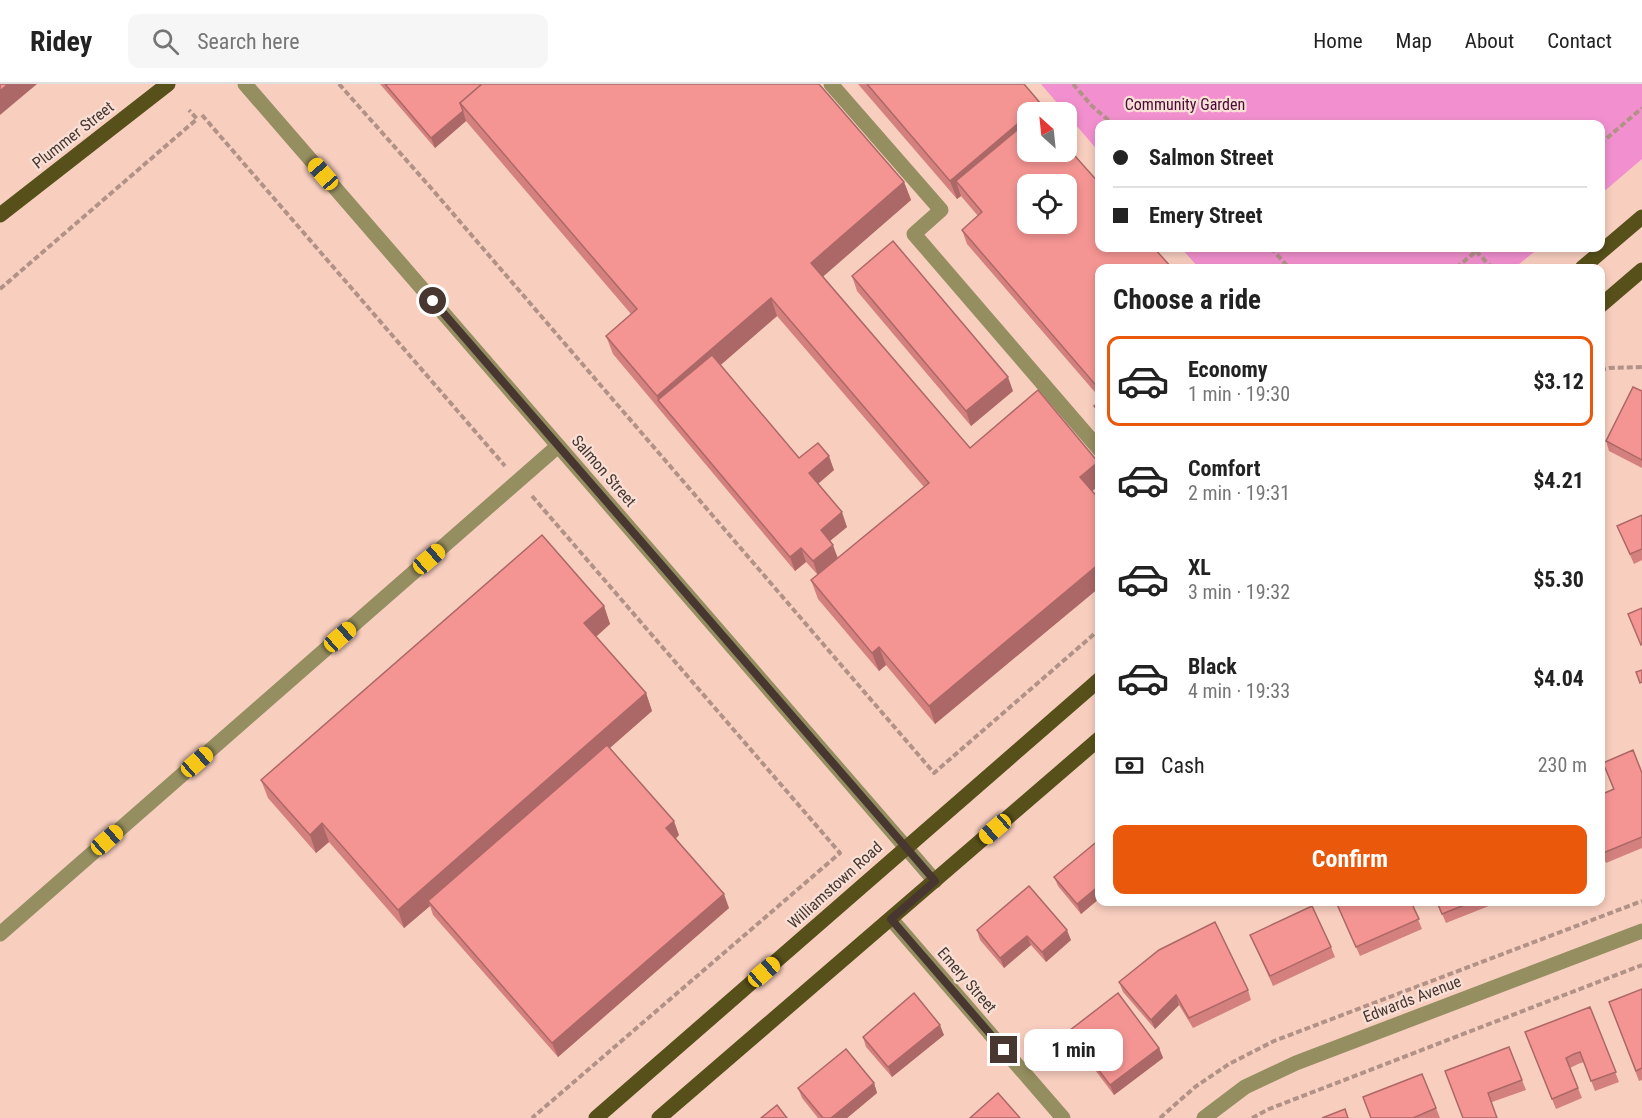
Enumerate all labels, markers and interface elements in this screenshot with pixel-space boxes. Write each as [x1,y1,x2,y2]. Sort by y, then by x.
search box [128,14,548,68]
text: Ridey [30,25,92,58]
icon: search [149,25,182,58]
text: Search here [197,29,299,54]
text: Home [1313,29,1363,53]
text: Map [1396,29,1432,53]
text: About [1465,29,1514,53]
text: Contact [1547,29,1612,53]
park label: Community Garden [1125,95,1245,114]
street label: Plummer Street [29,97,118,173]
north arrow [1017,102,1077,162]
map controls [1017,102,1077,234]
text: Salmon Street [1149,145,1273,170]
car [304,155,342,193]
button: locate [1017,174,1077,234]
text: Emery Street [1149,203,1262,228]
text: Choose a ride [1113,284,1261,316]
route start [419,287,446,314]
icon: car [1116,354,1170,408]
text: Economy [1188,357,1268,382]
text: $3.12 [1533,369,1584,394]
text: 1 min · 19:30 [1188,382,1290,406]
street label: Salmon Street [568,431,640,511]
icon: car [1116,453,1170,507]
text: Comfort [1188,456,1261,481]
text: $4.21 [1533,468,1584,493]
text: 2 min · 19:31 [1188,481,1290,505]
car [410,540,448,578]
icon: car [1116,552,1170,606]
text: XL [1188,555,1211,580]
text: $5.30 [1533,567,1584,592]
text: 3 min · 19:32 [1188,580,1290,604]
car [321,618,359,656]
icon: car [1116,651,1170,705]
text: Black [1188,654,1237,679]
text: $4.04 [1533,666,1584,691]
text: 4 min · 19:33 [1188,679,1290,703]
car [178,743,216,781]
icon: cash [1113,749,1146,782]
text: Cash [1161,753,1205,778]
text: 230 m [1538,753,1587,777]
car [976,810,1014,848]
car [88,821,126,859]
button: Confirm [1113,825,1587,894]
street label: Williamstown Road [784,838,886,932]
street label: Emery Street [933,943,1001,1017]
car [745,953,783,991]
street label: Edwards Avenue [1360,972,1464,1026]
callout: 1 min [1025,1029,1124,1071]
route end [990,1036,1017,1063]
text: 1 min [1051,1038,1096,1062]

